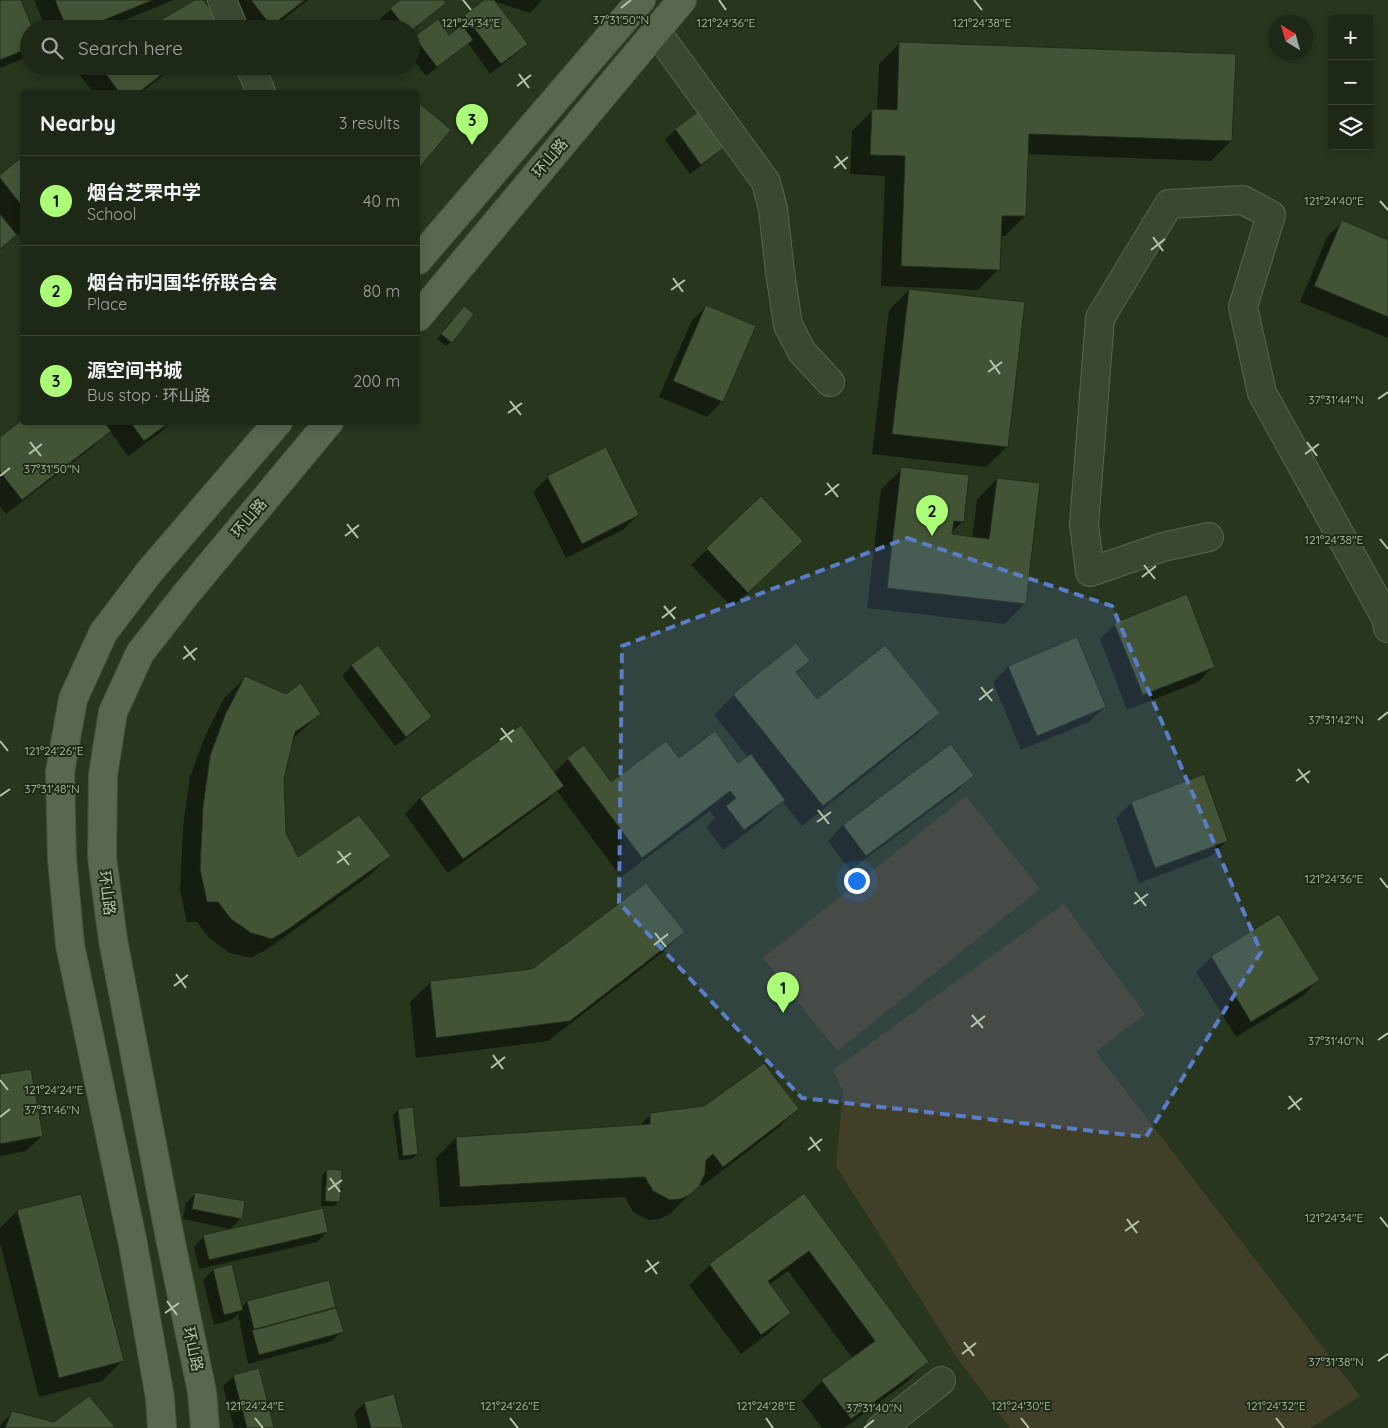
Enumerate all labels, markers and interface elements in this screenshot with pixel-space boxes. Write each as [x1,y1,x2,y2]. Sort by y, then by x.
text: 37°31'50"N [593,12,649,27]
text: 121°24'34"E [442,15,501,30]
text: 121°24'36"E [697,15,756,30]
text: 121°24'38"E [953,15,1012,30]
north arrow [1268,15,1313,60]
map controls [1328,15,1373,150]
button: + [1328,15,1373,60]
search box [20,20,420,75]
icon: search [38,34,66,62]
text: Search here [78,36,183,60]
button: − [1328,60,1373,105]
pin: 3 [456,104,488,145]
button: layers [1328,105,1373,150]
text: Nearby [40,110,116,136]
text: 3 results [339,113,400,133]
street label: 环山路 [528,134,571,181]
text: 烟台芝罘中学 [87,180,201,204]
text: 1 [53,191,59,211]
text: 40 m [363,191,400,211]
text: 121°24'40"E [1304,193,1364,208]
text: School [87,204,136,224]
text: 烟台市归国华侨联合会 [87,270,277,294]
text: 2 [51,281,61,301]
text: 80 m [363,281,400,301]
text: Place [87,294,127,314]
text: 源空间书城 [87,358,182,382]
text: 3 [52,371,60,391]
text: 200 m [353,371,400,391]
text: Bus stop · 环山路 [87,385,210,405]
text: 37°31'44"N [1308,392,1364,407]
text: 37°31'50"N [24,461,80,476]
street label: 环山路 [227,494,270,541]
pin: 2 [916,495,948,536]
text: 121°24'38"E [1305,532,1364,547]
text: 37°31'42"N [1308,712,1364,727]
text: 121°24'26"E [24,743,84,758]
text: 37°31'48"N [24,781,80,796]
your location [844,868,870,894]
street label: 环山路 [95,869,120,916]
text: 121°24'36"E [1305,871,1364,886]
pin: 1 [767,972,799,1013]
text: 37°31'40"N [1308,1033,1364,1048]
text: 121°24'24"E [25,1082,84,1097]
text: 37°31'46"N [24,1102,80,1117]
text: 121°24'34"E [1305,1210,1364,1225]
street label: 环山路 [180,1325,207,1373]
text: 37°31'38"N [1308,1354,1364,1369]
text: 121°24'24"E [226,1398,285,1413]
text: 121°24'26"E [480,1398,540,1413]
text: 121°24'28"E [736,1398,796,1413]
text: 121°24'30"E [991,1398,1051,1413]
text: 121°24'32"E [1247,1398,1306,1413]
text: 37°31'40"N [846,1400,902,1415]

